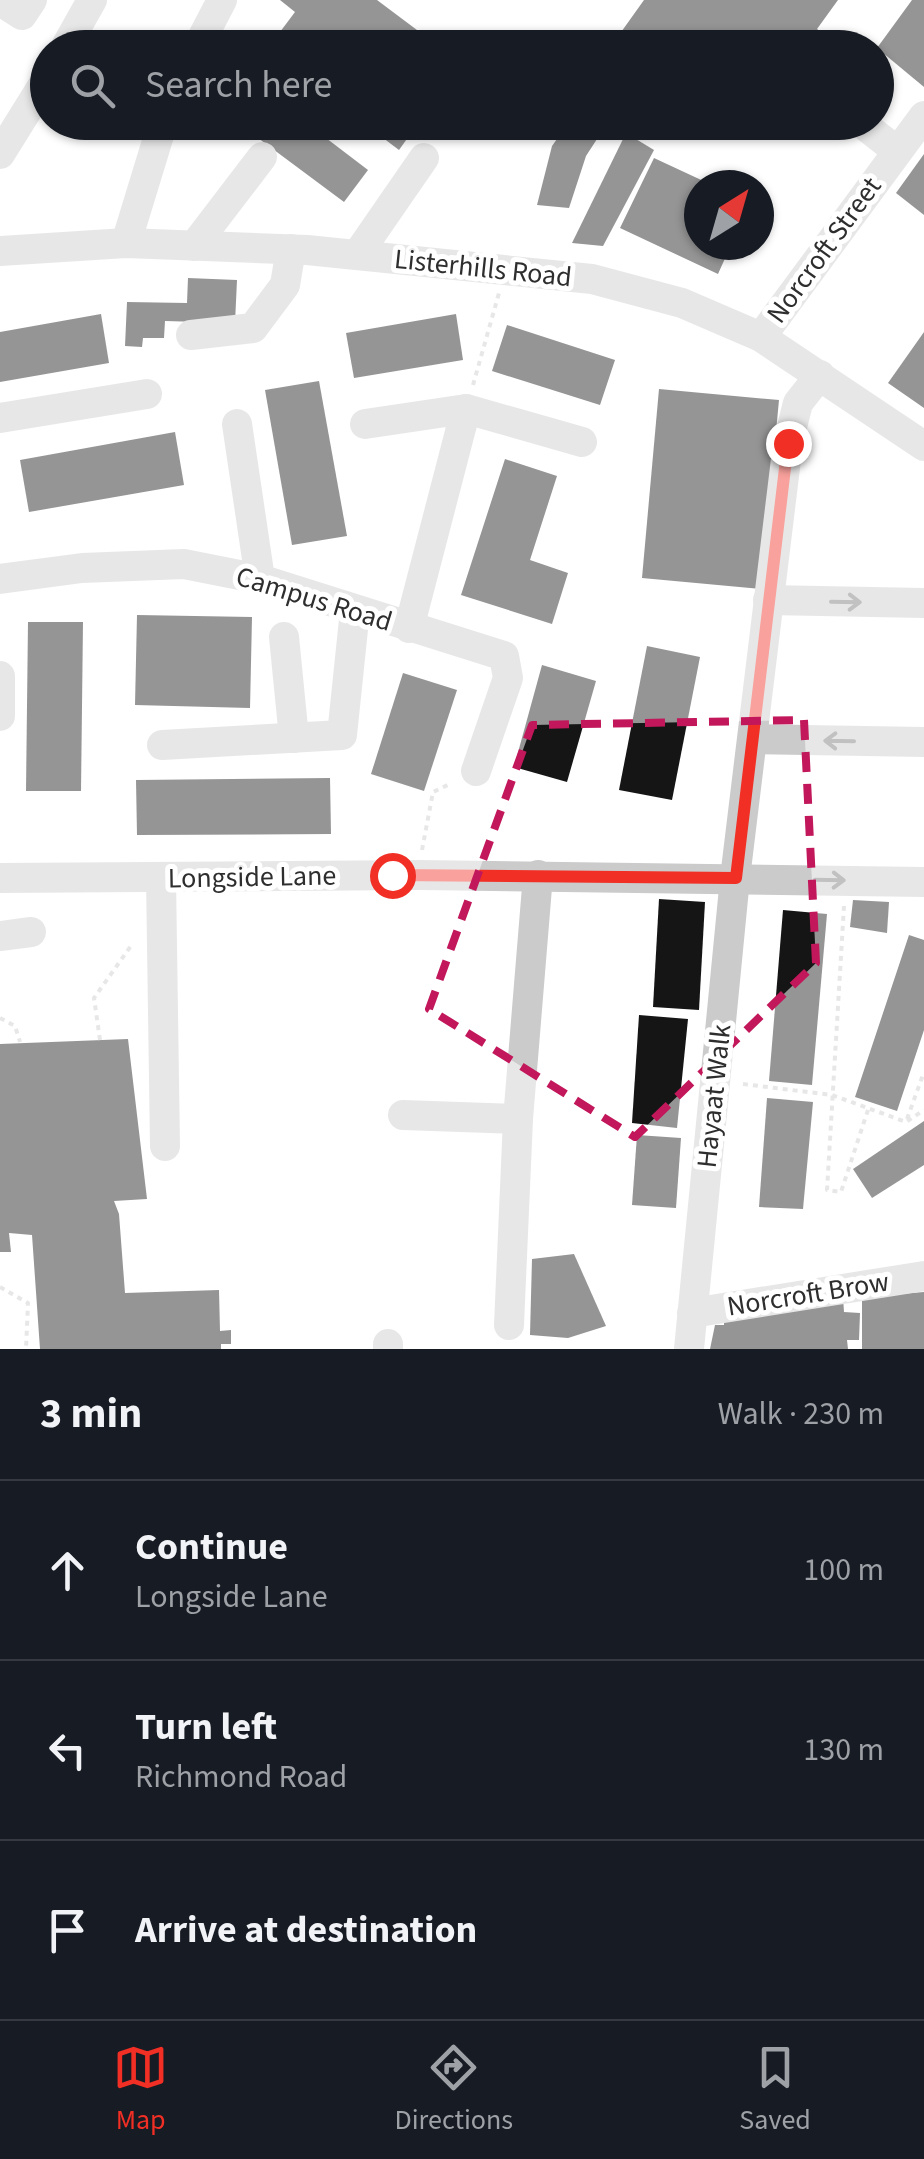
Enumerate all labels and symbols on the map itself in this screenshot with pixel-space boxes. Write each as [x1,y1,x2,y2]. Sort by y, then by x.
street label: Norcroft Street [757,168,891,332]
north arrow [684,170,774,260]
street label: Listerhills Road [392,239,574,297]
route end [766,421,812,467]
street label: Campus Road [231,556,397,642]
one-way arrow [830,592,862,611]
one-way arrow [823,732,856,750]
route start [370,853,416,899]
street label: Longside Lane [167,856,337,898]
one-way arrow [813,870,845,889]
street label: Hayaat Walk [687,1022,741,1170]
street label: Norcroft Brow [724,1261,892,1327]

